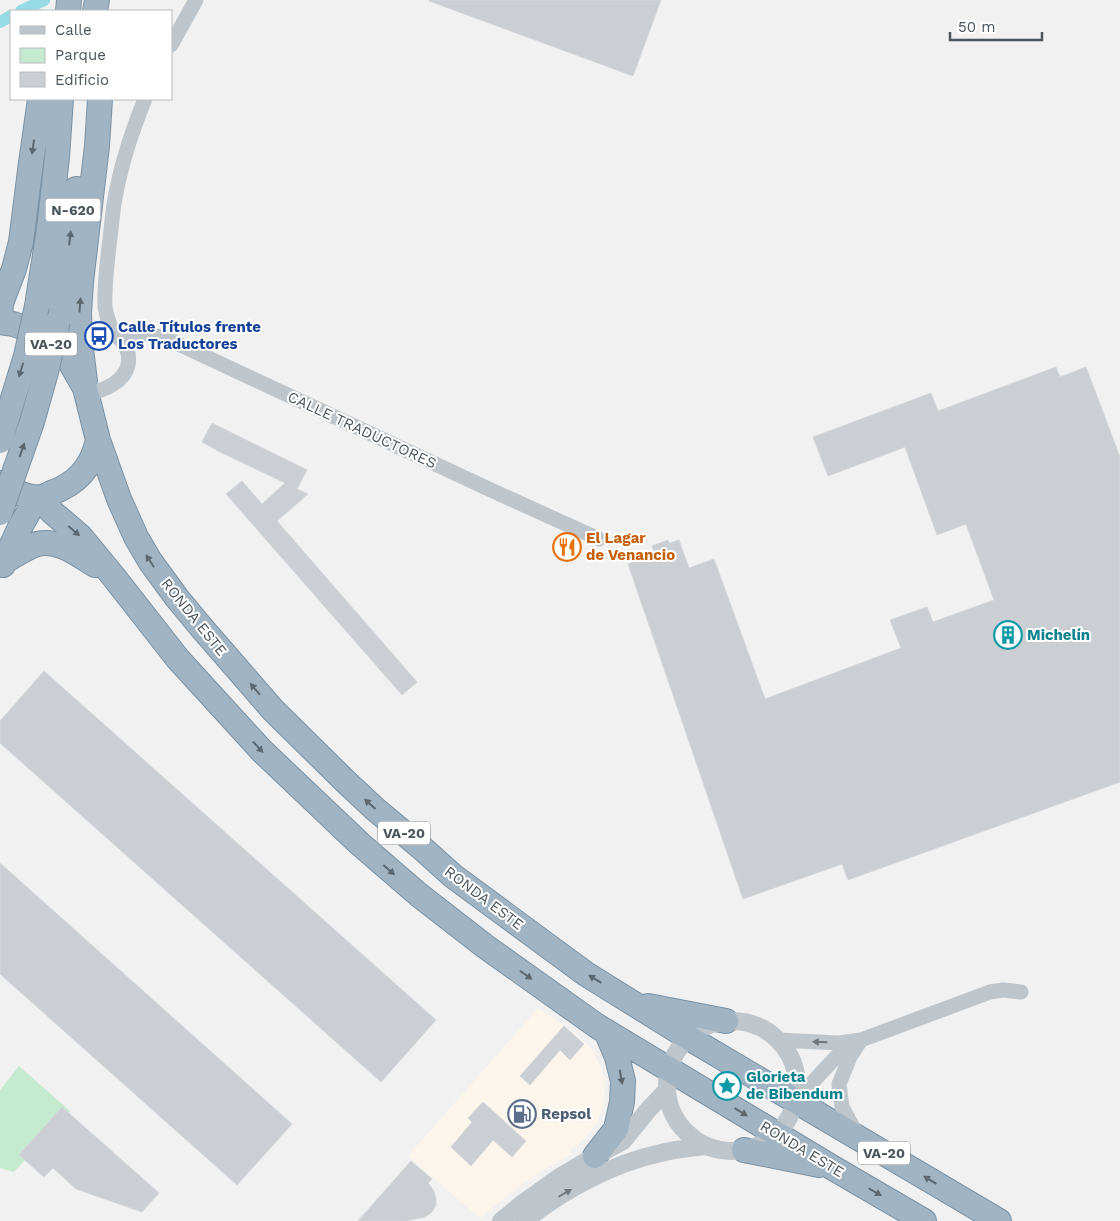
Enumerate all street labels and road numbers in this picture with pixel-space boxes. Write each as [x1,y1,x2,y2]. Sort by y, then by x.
road number: N-620 [46,198,100,222]
road number: VA-20 [25,332,77,356]
street label: CALLE TRADUCTORES [285,388,439,472]
street label: RONDA ESTE [157,575,231,659]
road number: VA-20 [378,821,430,844]
street label: RONDA ESTE [441,862,527,934]
street label: RONDA ESTE [757,1117,847,1181]
road number: VA-20 [858,1142,910,1164]

